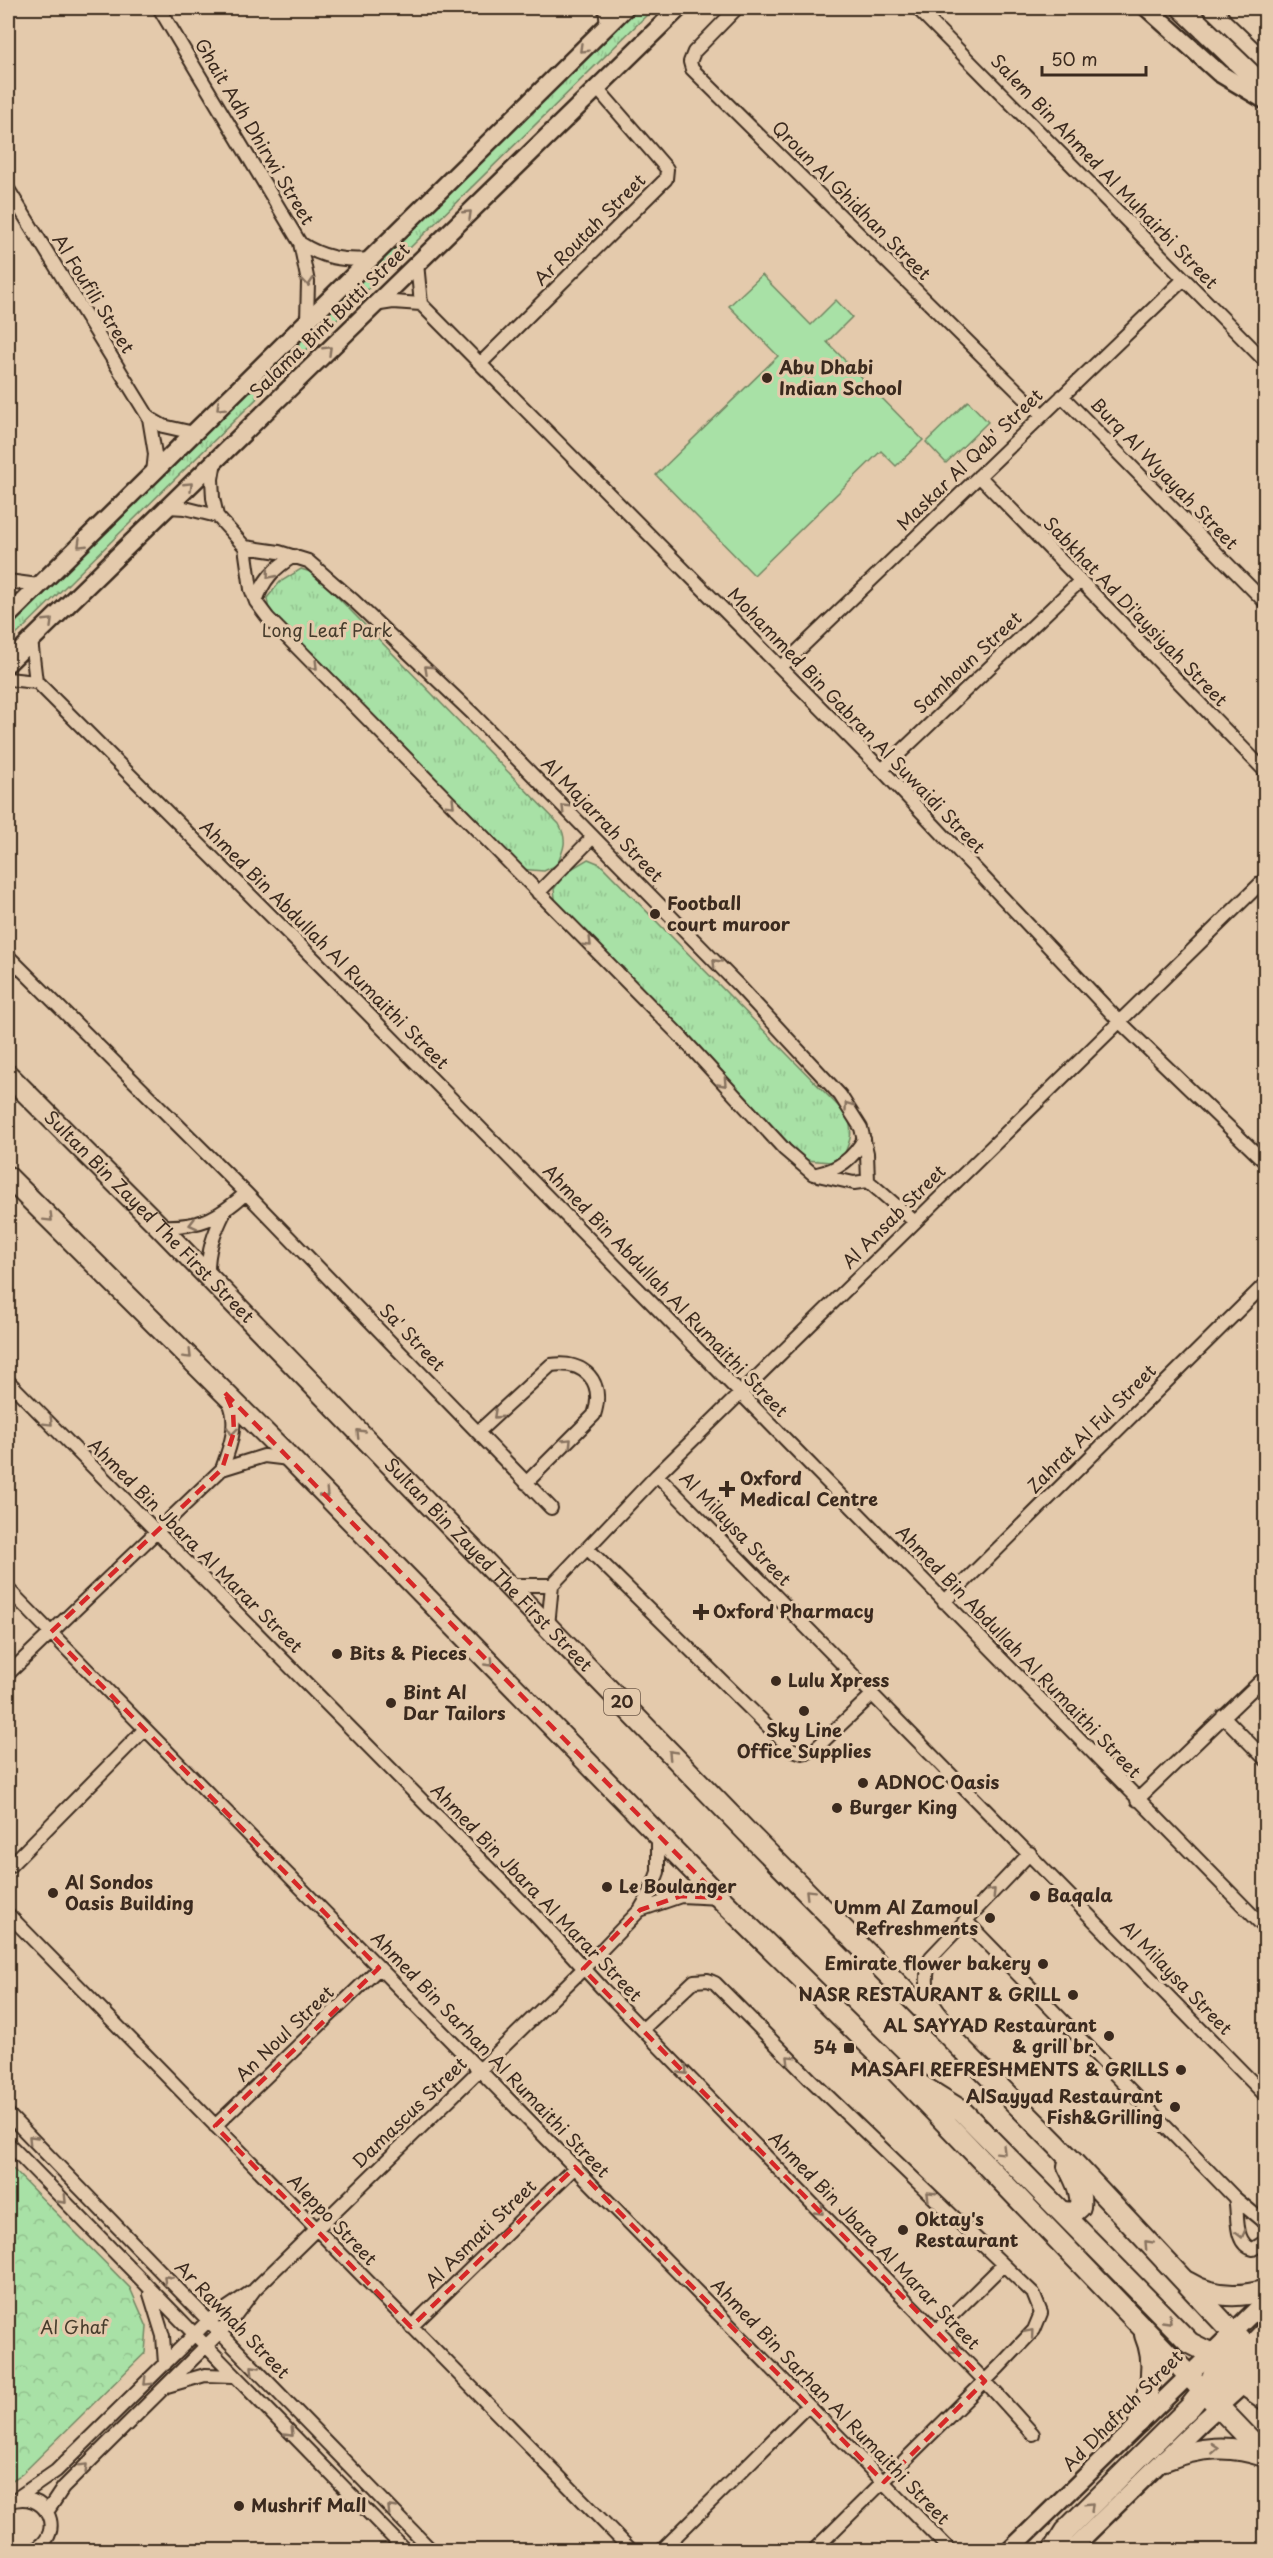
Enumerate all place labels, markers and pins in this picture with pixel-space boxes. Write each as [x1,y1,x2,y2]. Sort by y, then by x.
place label: Abu Dhabi Indian School [778,353,902,401]
marker: Abu Dhabi Indian School [760,371,774,385]
place label: Football court muroor [667,889,791,937]
marker: Football court muroor [648,907,662,921]
place label: Oxford Medical Centre [740,1464,878,1512]
marker: Oxford Medical Centre [718,1480,736,1498]
place label: Oxford Pharmacy [713,1597,874,1624]
marker: Oxford Pharmacy [694,1605,708,1619]
place label: Bits & Pieces [349,1639,467,1666]
marker: Bits & Pieces [330,1647,344,1661]
place label: Lulu Xpress [788,1666,889,1693]
marker: Lulu Xpress [769,1674,783,1688]
place label: Bint Al Dar Tailors [403,1678,506,1726]
marker: Bint Al Dar Tailors [384,1696,398,1710]
marker: Sky Line Office Supplies [797,1704,811,1718]
place label: Sky Line Office Supplies [737,1716,872,1764]
place label: ADNOC Oasis [874,1768,999,1795]
marker: ADNOC Oasis [856,1776,870,1790]
place label: Burger King [849,1793,957,1820]
marker: Burger King [830,1801,844,1815]
place label: Al Sondos Oasis Building [64,1868,194,1916]
place label: Le Boulanger [619,1872,737,1899]
marker: Le Boulanger [600,1880,614,1894]
place label: Baqala [1047,1881,1113,1908]
marker: Al Sondos Oasis Building [46,1886,60,1900]
marker: Baqala [1028,1889,1042,1903]
place label: Umm Al Zamoul Refreshments [834,1893,978,1941]
marker: Umm Al Zamoul Refreshments [983,1911,997,1925]
place label: Emirate flower bakery [824,1949,1031,1976]
marker: Emirate flower bakery [1036,1957,1050,1971]
place label: NASR RESTAURANT & GRILL [798,1980,1061,2007]
marker: NASR RESTAURANT & GRILL [1066,1988,1080,2002]
place label: AL SAYYAD Restaurant & grill br. [883,2011,1097,2059]
marker: AL SAYYAD Restaurant & grill br. [1102,2029,1116,2043]
place label: 54 [813,2033,837,2060]
marker: 54 [842,2041,856,2055]
place label: MASAFI REFRESHMENTS & GRILLS [850,2055,1169,2082]
marker: MASAFI REFRESHMENTS & GRILLS [1174,2063,1188,2077]
place label: AlSayyad Restaurant Fish&Grilling [966,2082,1163,2130]
marker: AlSayyad Restaurant Fish&Grilling [1168,2100,1182,2114]
place label: Oktay's Restaurant [915,2205,1019,2253]
marker: Oktay's Restaurant [896,2223,910,2237]
place label: Mushrif Mall [251,2491,366,2518]
marker: Mushrif Mall [232,2499,246,2513]

